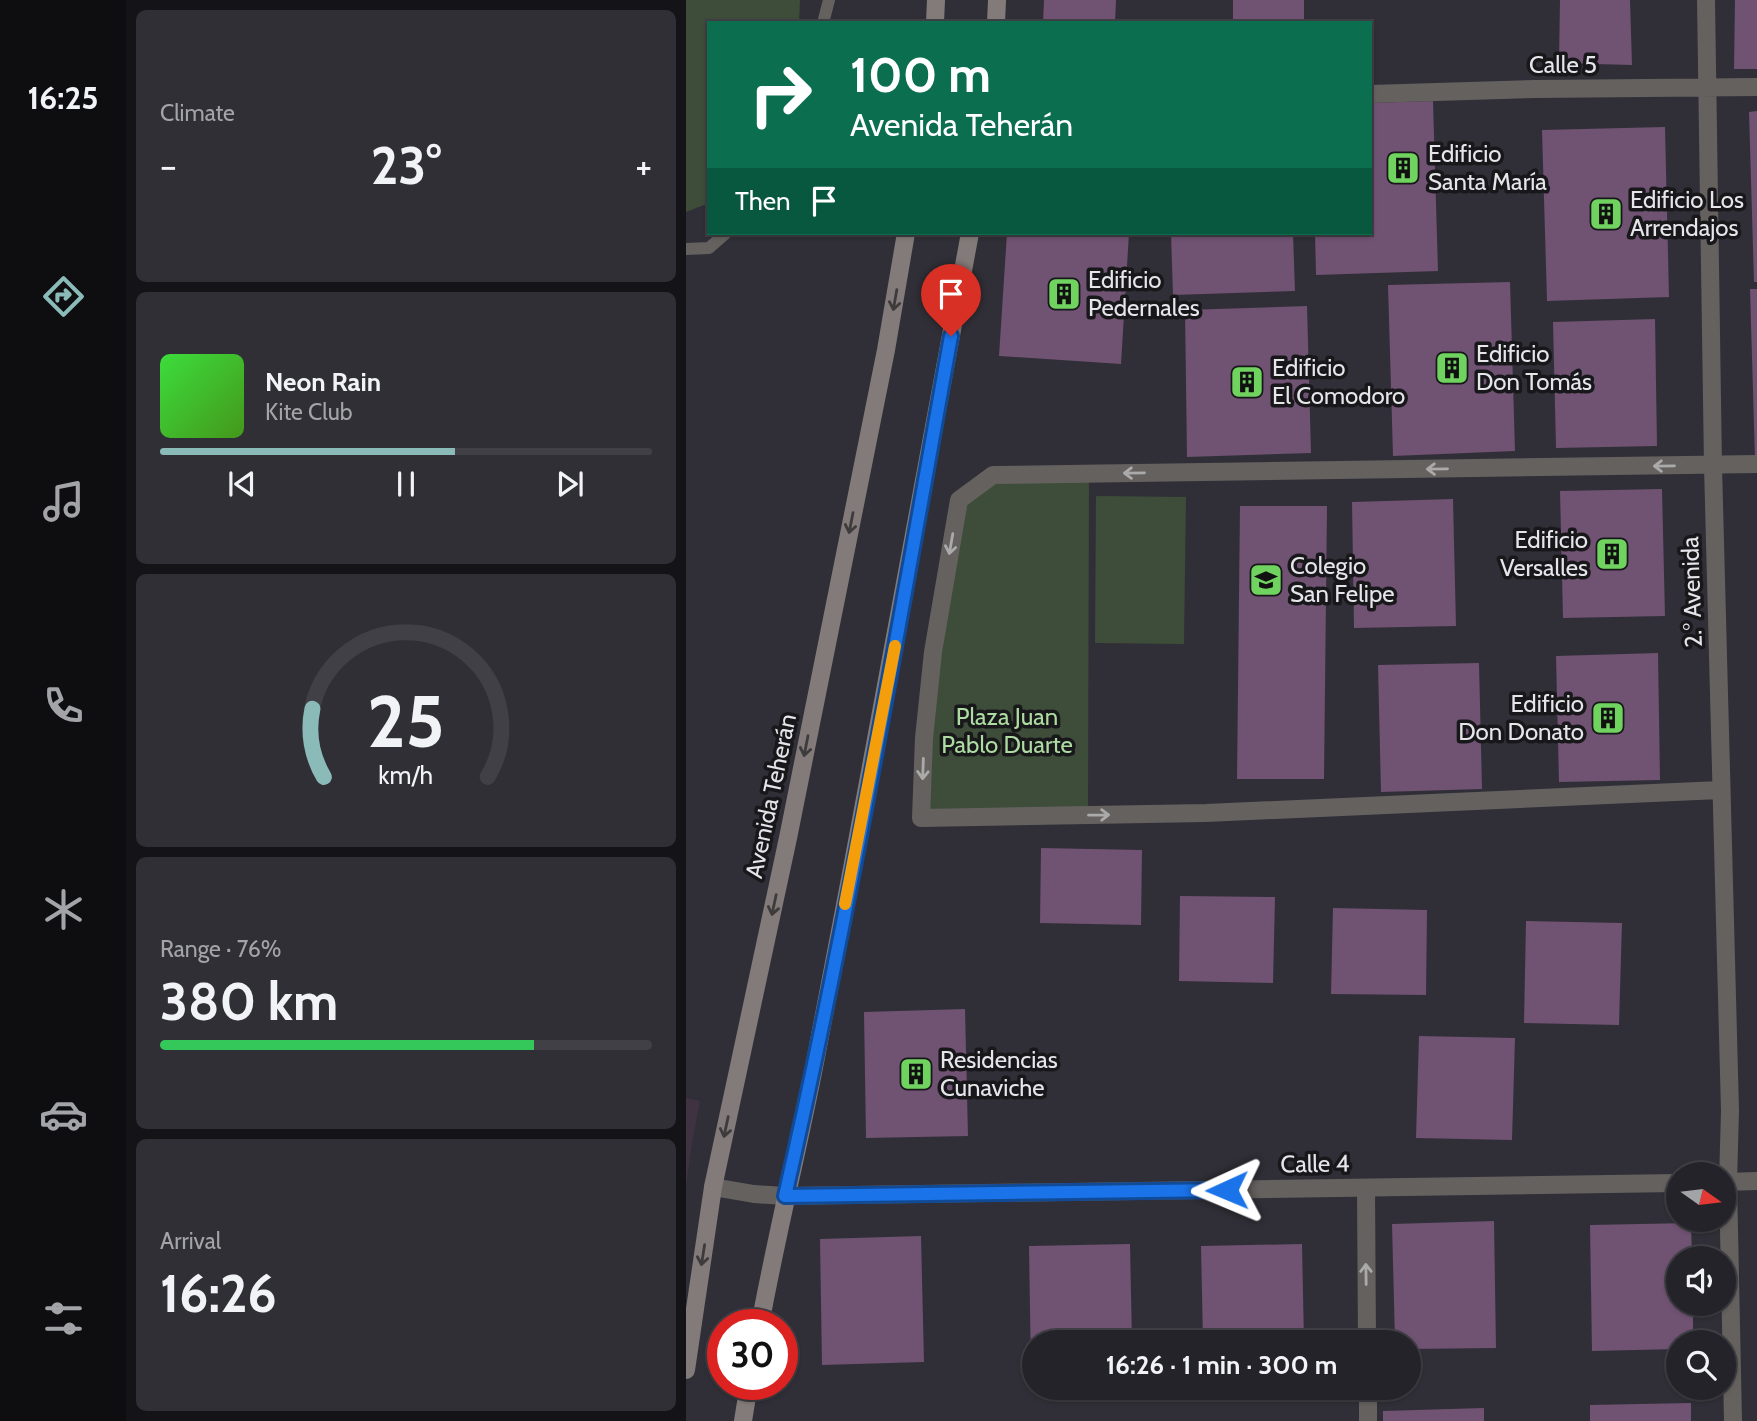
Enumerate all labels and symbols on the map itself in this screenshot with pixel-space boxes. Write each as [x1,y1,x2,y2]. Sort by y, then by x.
street label: Calle 5 [1529,50,1597,79]
place label: Edificio Santa María [1428,139,1547,196]
building icon: Edificio Santa María [1384,149,1422,187]
place label: Edificio Los Arrendajos [1630,185,1744,242]
building icon: Edificio Los Arrendajos [1587,195,1625,233]
pin [921,264,981,336]
place label: Edificio Pedernales [1088,265,1200,322]
building icon: Edificio Pedernales [1045,275,1083,313]
one-way arrow [888,288,901,311]
place label: Edificio Don Tomás [1476,339,1592,396]
building icon: Edificio Don Tomás [1433,349,1471,387]
place label: Edificio El Comodoro [1272,353,1405,410]
building icon: Edificio El Comodoro [1228,363,1266,401]
one-way arrow [1653,459,1676,473]
one-way arrow [1426,462,1449,476]
one-way arrow [1123,466,1146,480]
one-way arrow [844,511,858,534]
place label: Edificio Versalles [1500,525,1588,582]
one-way arrow [944,532,958,554]
building icon: Edificio Versalles [1593,535,1631,573]
street label: 2.° Avenida [1675,536,1708,648]
place label: Colegio San Felipe [1290,551,1395,608]
school or university icon: Colegio San Felipe [1247,561,1285,599]
place label: Edificio Don Donato [1458,689,1584,746]
building icon: Edificio Don Donato [1589,699,1627,737]
park label: Plaza Juan Pablo Duarte [941,702,1073,759]
street label: Avenida Teherán [739,711,802,881]
one-way arrow [799,734,813,757]
one-way arrow [916,757,929,780]
one-way arrow [1087,808,1110,822]
one-way arrow [766,893,780,916]
place label: Residencias Cunaviche [940,1045,1058,1102]
building icon: Residencias Cunaviche [897,1055,935,1093]
one-way arrow [718,1115,732,1138]
street label: Calle 4 [1280,1148,1350,1179]
position arrow [1190,1153,1264,1227]
north arrow [1666,1162,1736,1232]
one-way arrow [696,1243,709,1266]
one-way arrow [1359,1263,1373,1286]
speed limit sign: 30 [707,1309,798,1400]

